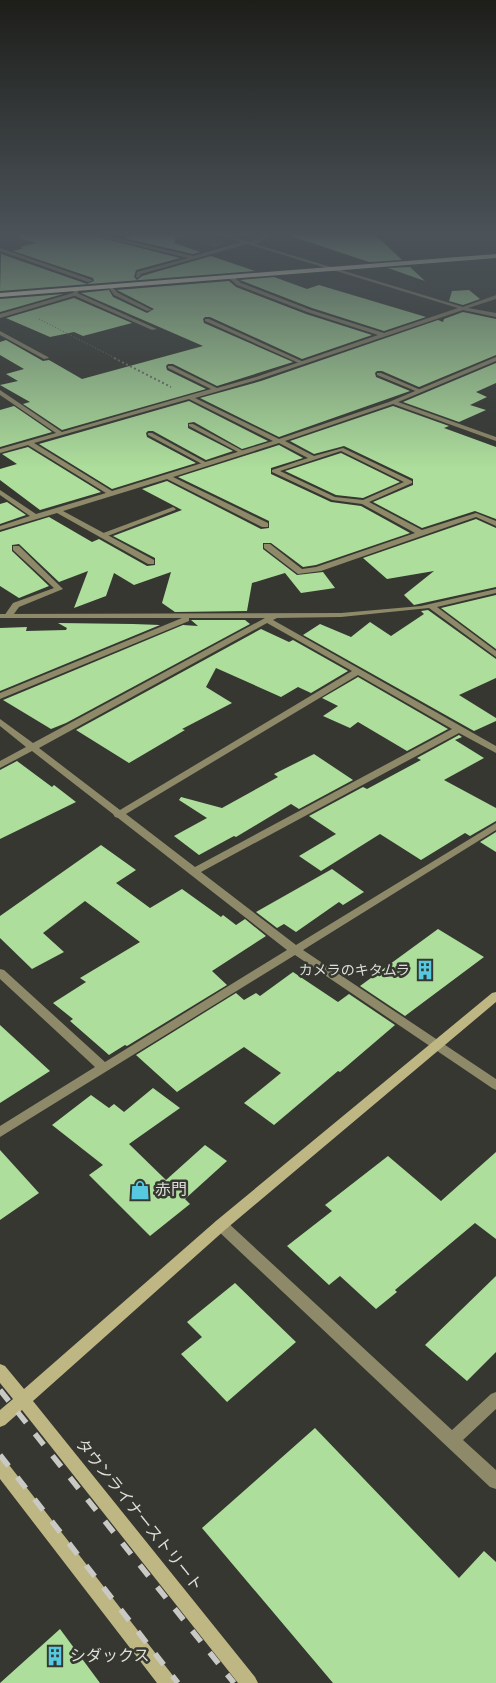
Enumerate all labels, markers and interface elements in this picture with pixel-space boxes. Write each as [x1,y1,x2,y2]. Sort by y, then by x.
building icon: カメラのキタムラ [414,959,436,981]
place label: カメラのキタムラ [299,962,410,979]
shop icon: 赤門 [129,1179,151,1201]
place label: 赤門 [155,1180,187,1200]
street label: タウンライナーストリート [71,1435,207,1595]
building icon: シダックス [44,1645,66,1667]
place label: シダックス [70,1646,150,1666]

